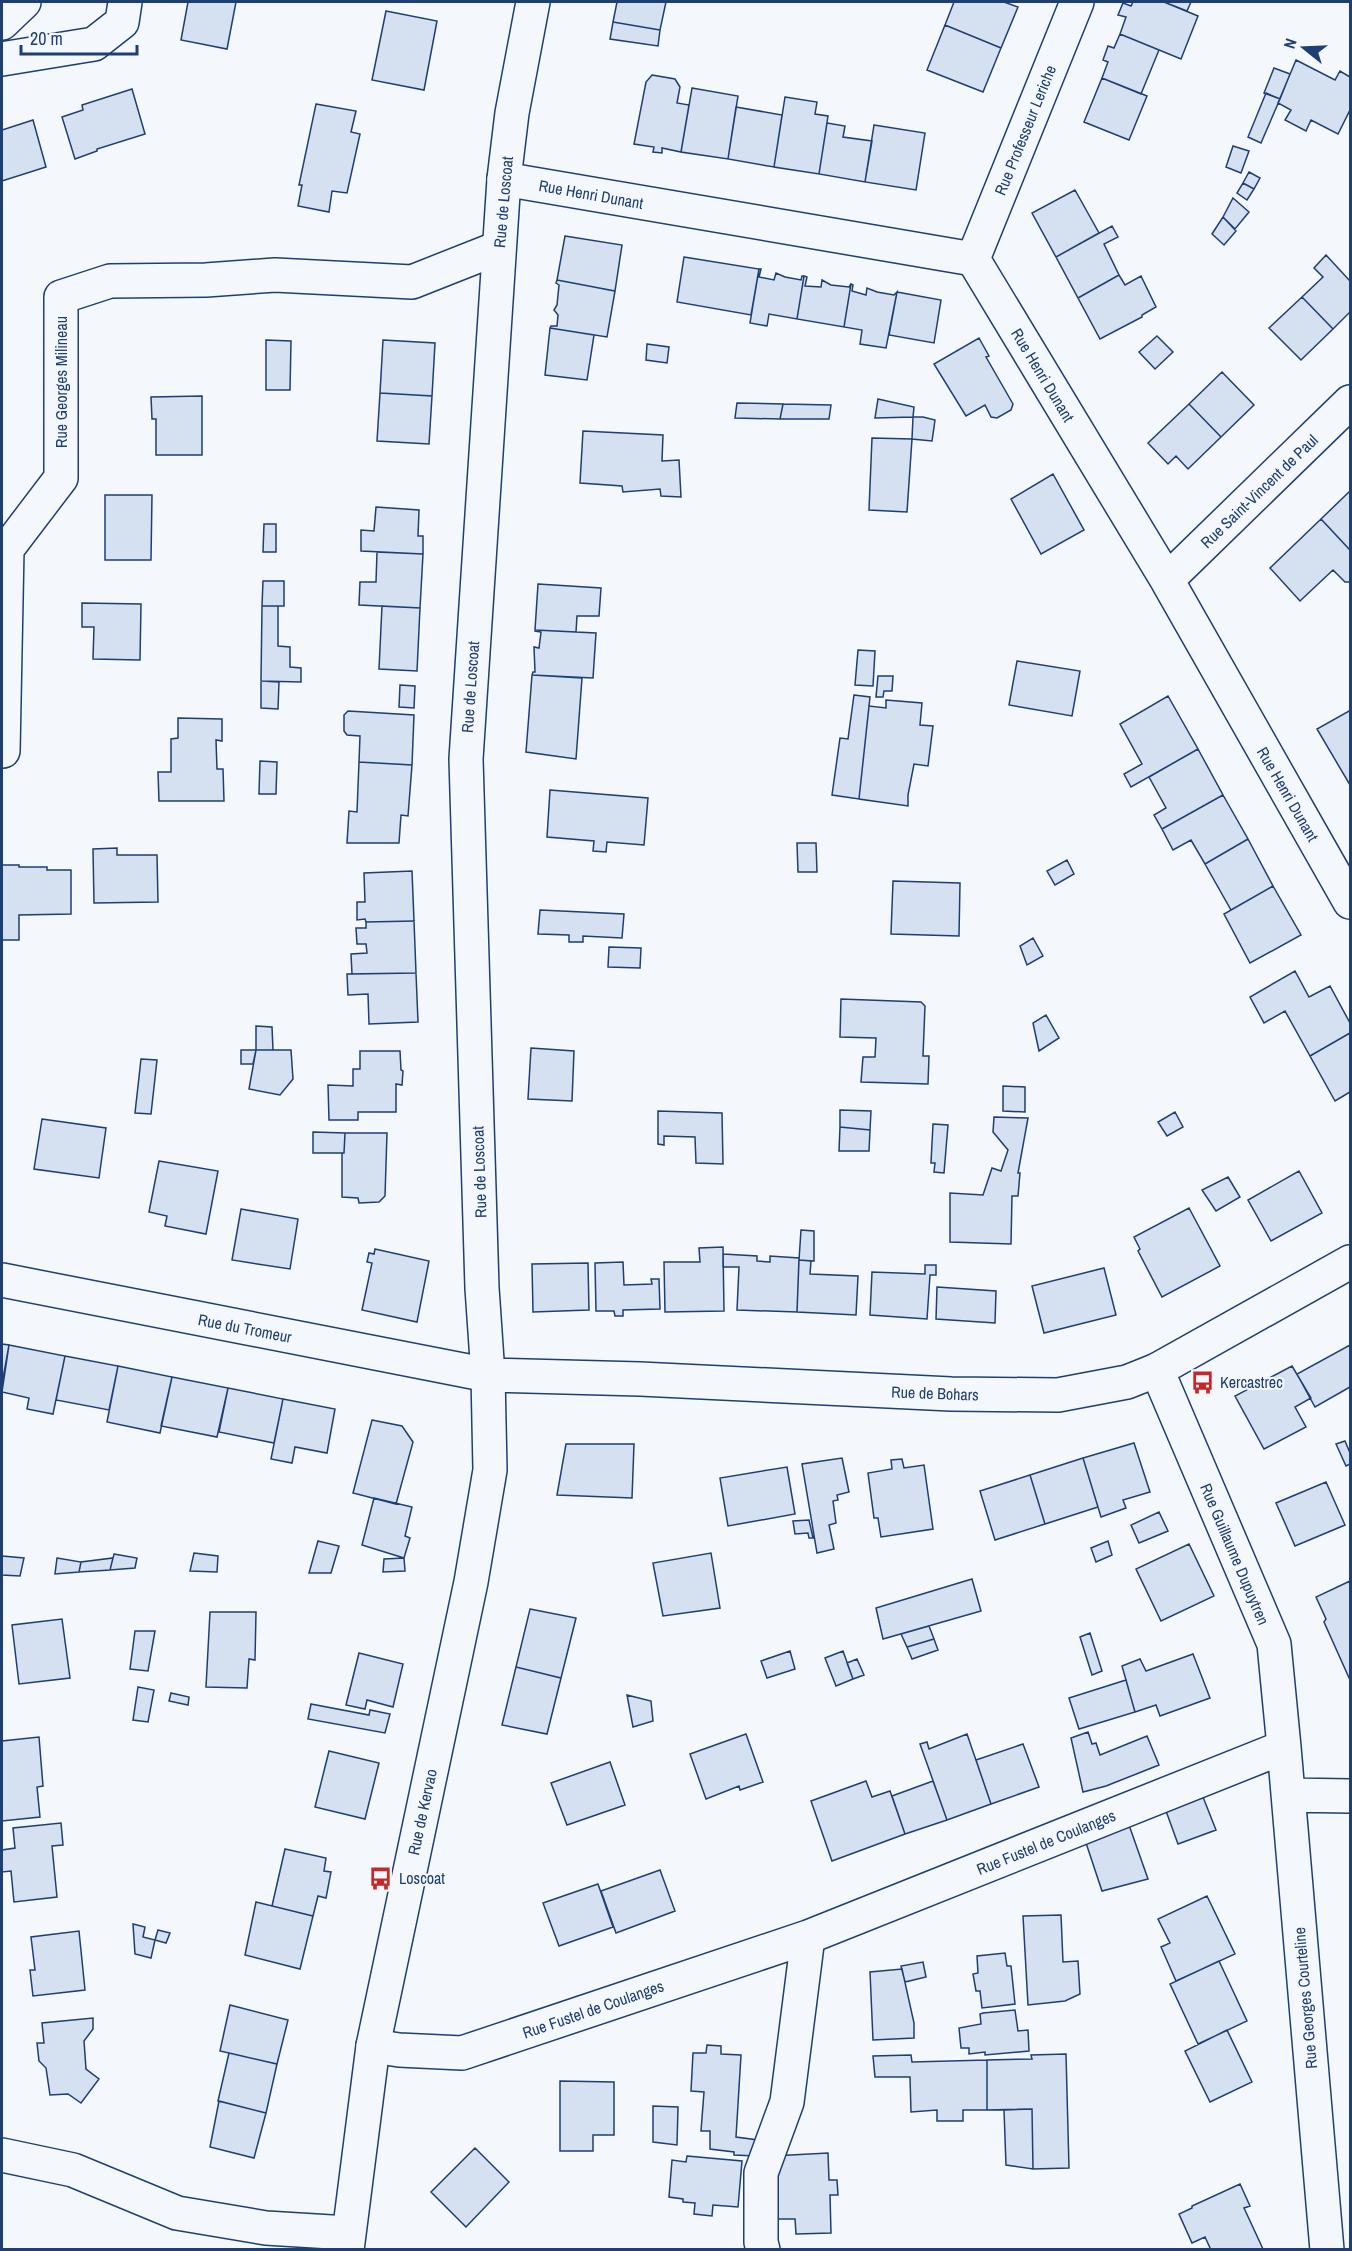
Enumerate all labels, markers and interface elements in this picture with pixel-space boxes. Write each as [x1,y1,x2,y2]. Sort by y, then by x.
scale bar [21,18,136,56]
north arrow [1274,18,1334,78]
text: 20 m [30,26,63,51]
text: N [1278,35,1302,51]
street label: Rue Professeur Leriche [989,62,1061,198]
street label: Rue de Loscoat [488,155,518,249]
street label: Rue Henri Dunant [537,174,645,214]
street label: Rue Georges Milineau [50,316,72,448]
street label: Rue Henri Dunant [1006,324,1080,426]
street label: Rue Saint-Vincent de Paul [1196,429,1323,553]
street label: Rue de Loscoat [456,640,484,734]
street label: Rue Henri Dunant [1252,743,1324,846]
street label: Rue de Loscoat [466,1125,492,1218]
street label: Rue du Tromeur [196,1308,294,1348]
bus stop icon: Kercastrec [1189,1369,1215,1395]
place label: Kercastrec [1220,1371,1283,1393]
street label: Rue de Bohars [891,1380,979,1406]
street label: Rue Guillaume Dupuytren [1195,1480,1275,1628]
street label: Rue de Kervao [402,1767,442,1857]
street label: Rue Fustel de Coulanges [973,1804,1119,1880]
bus stop icon: Loscoat [368,1865,394,1891]
place label: Loscoat [399,1867,445,1889]
street label: Rue Georges Courteline [1288,1926,1322,2070]
street label: Rue Fustel de Coulanges [519,1974,667,2044]

